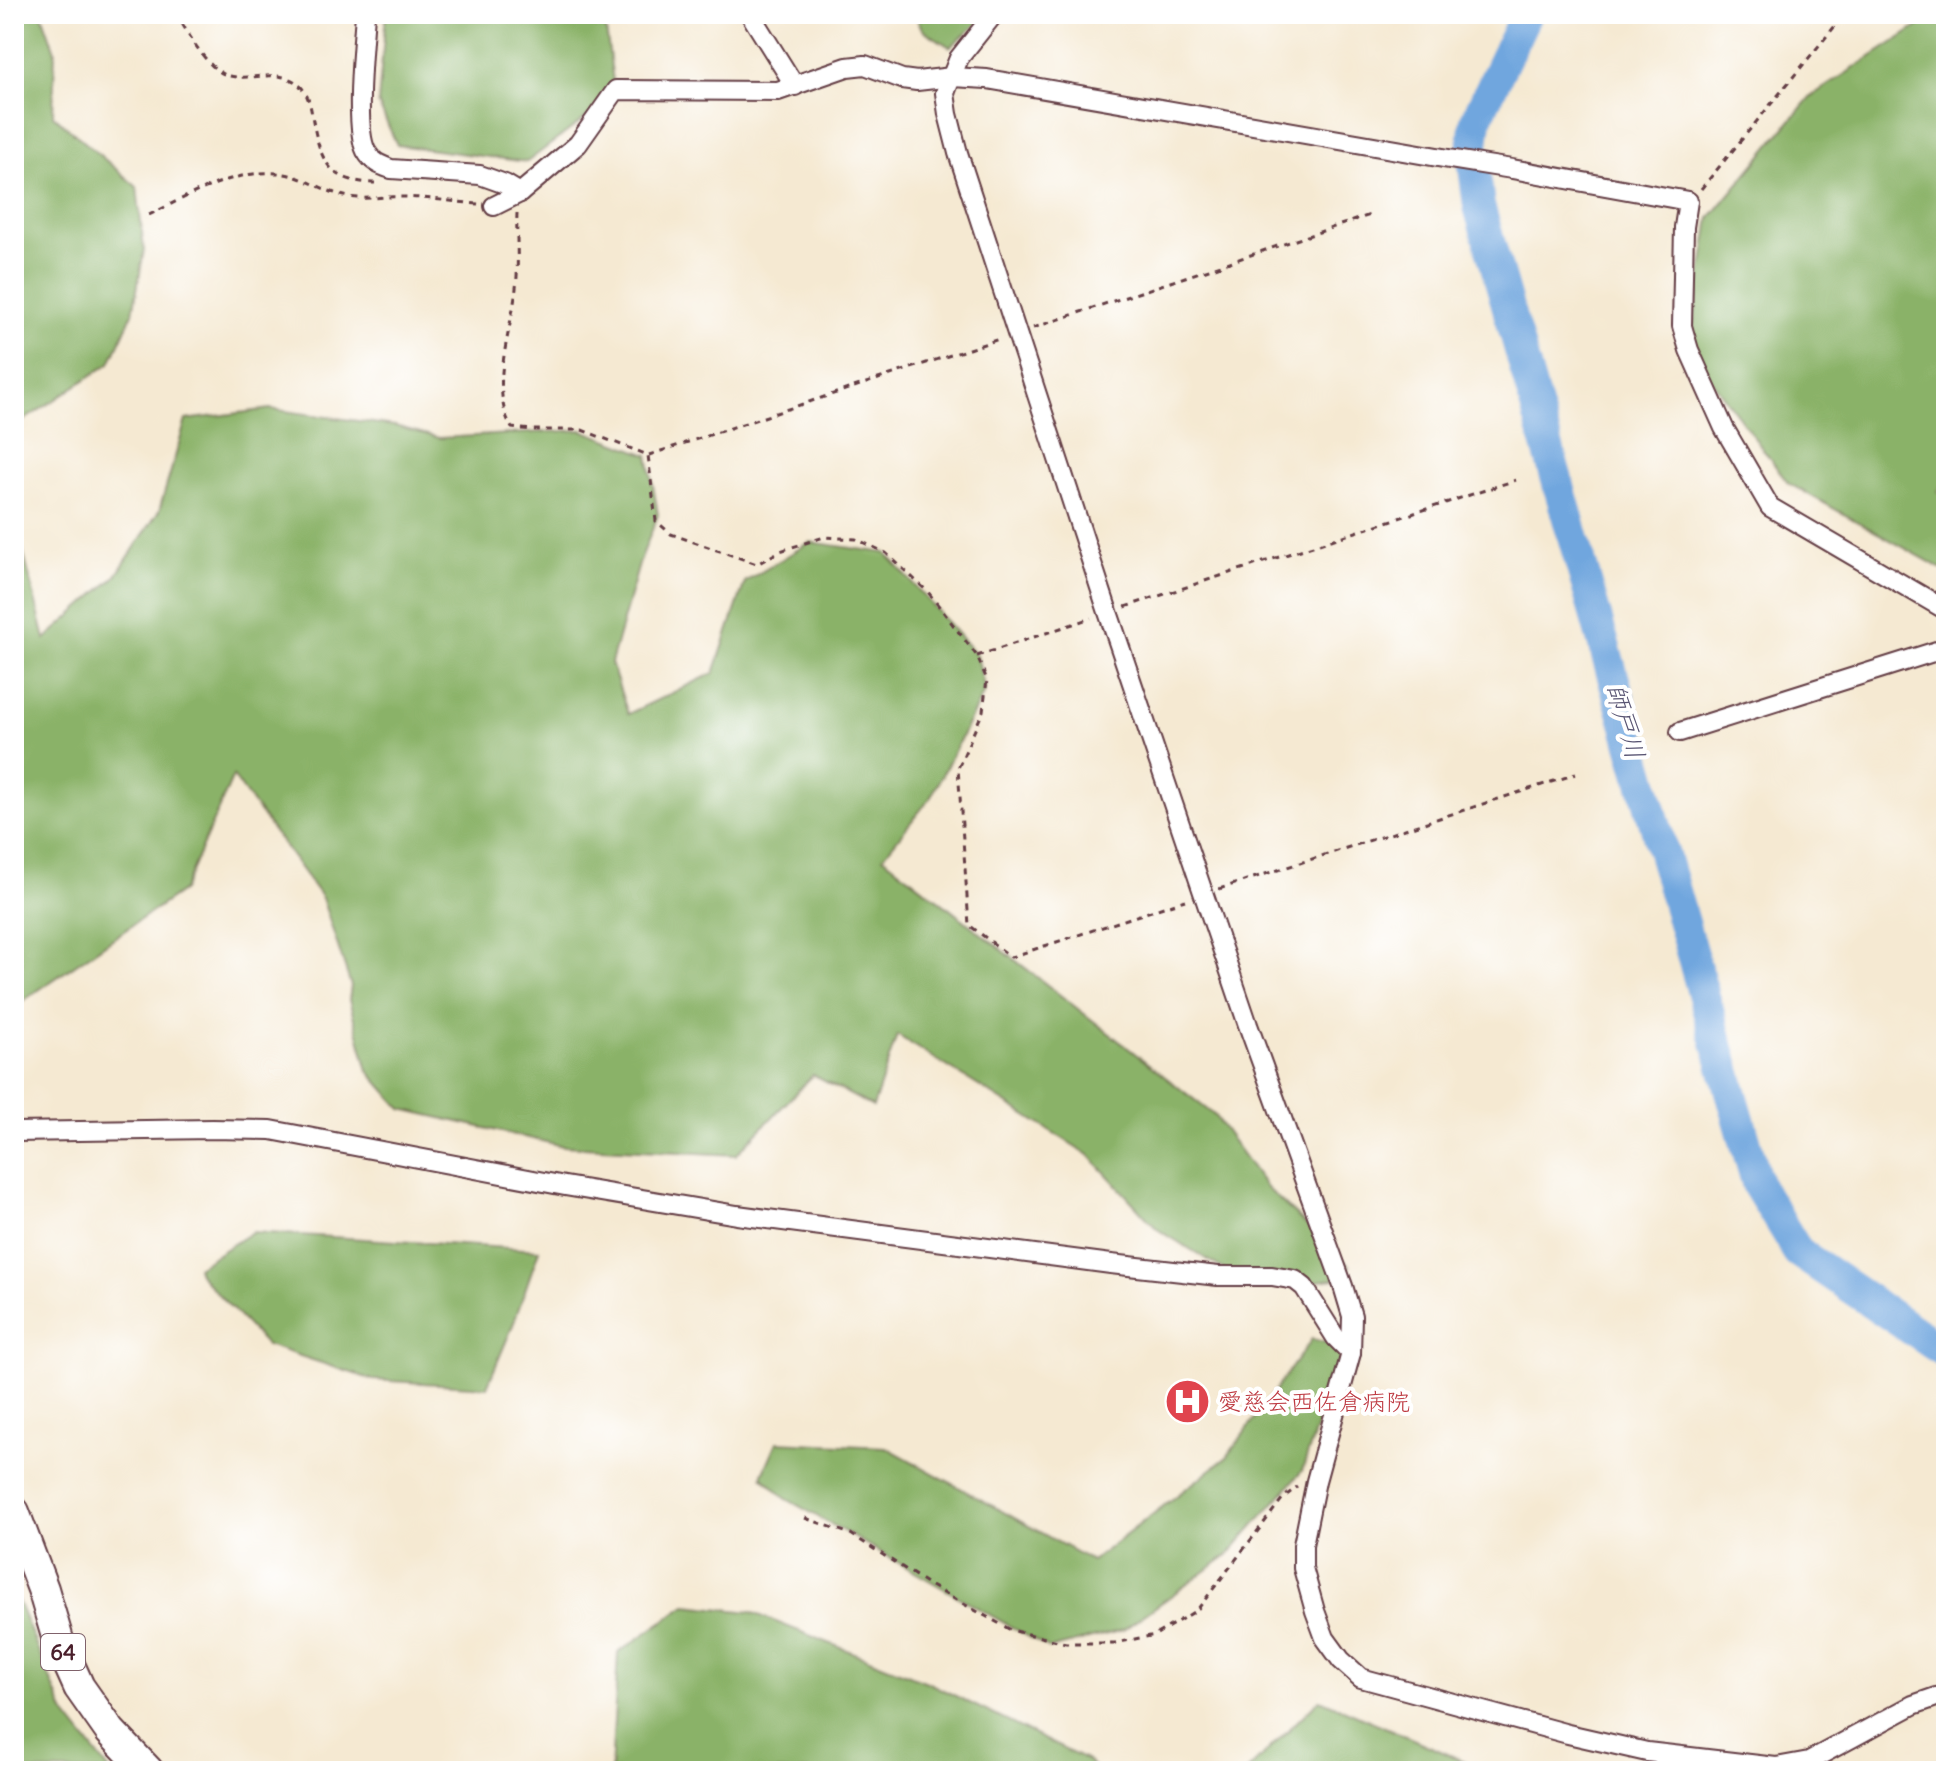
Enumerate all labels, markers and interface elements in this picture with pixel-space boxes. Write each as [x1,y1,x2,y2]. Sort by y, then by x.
water label: 師戸川 [1599,679,1653,763]
hospital icon: 愛慈会西佐倉病院 [1163,1377,1211,1425]
place label: 愛慈会西佐倉病院 [1218,1386,1410,1416]
road number: 64 [41,1634,85,1670]

